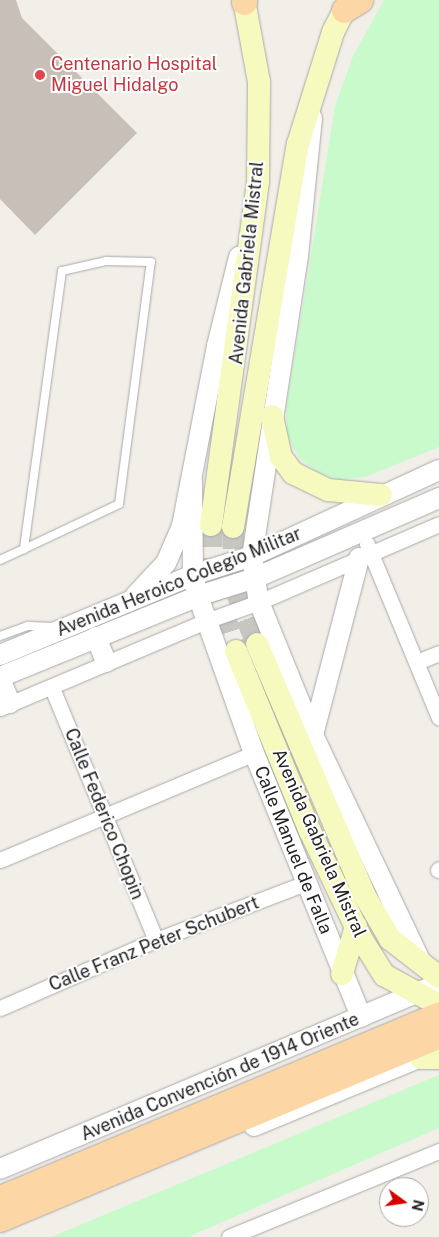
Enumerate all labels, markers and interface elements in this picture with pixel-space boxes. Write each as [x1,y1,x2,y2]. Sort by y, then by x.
place label: Centenario Hospital Miguel Hidalgo [51,54,217,96]
marker: Centenario Hospital Miguel Hidalgo [33,68,47,82]
street label: Avenida Gabriela Mistral [226,160,268,366]
street label: Avenida Heroico Colegio Militar [53,523,305,641]
street label: Calle Federico Chopin [60,725,148,903]
street label: Avenida Gabriela Mistral [268,745,370,941]
street label: Calle Manuel de Falla [249,763,337,937]
street label: Calle Franz Peter Schubert [46,892,262,996]
street label: Avenida Convención de 1914 Oriente [77,1008,363,1146]
north arrow [379,1177,429,1227]
text: N [408,1198,427,1213]

